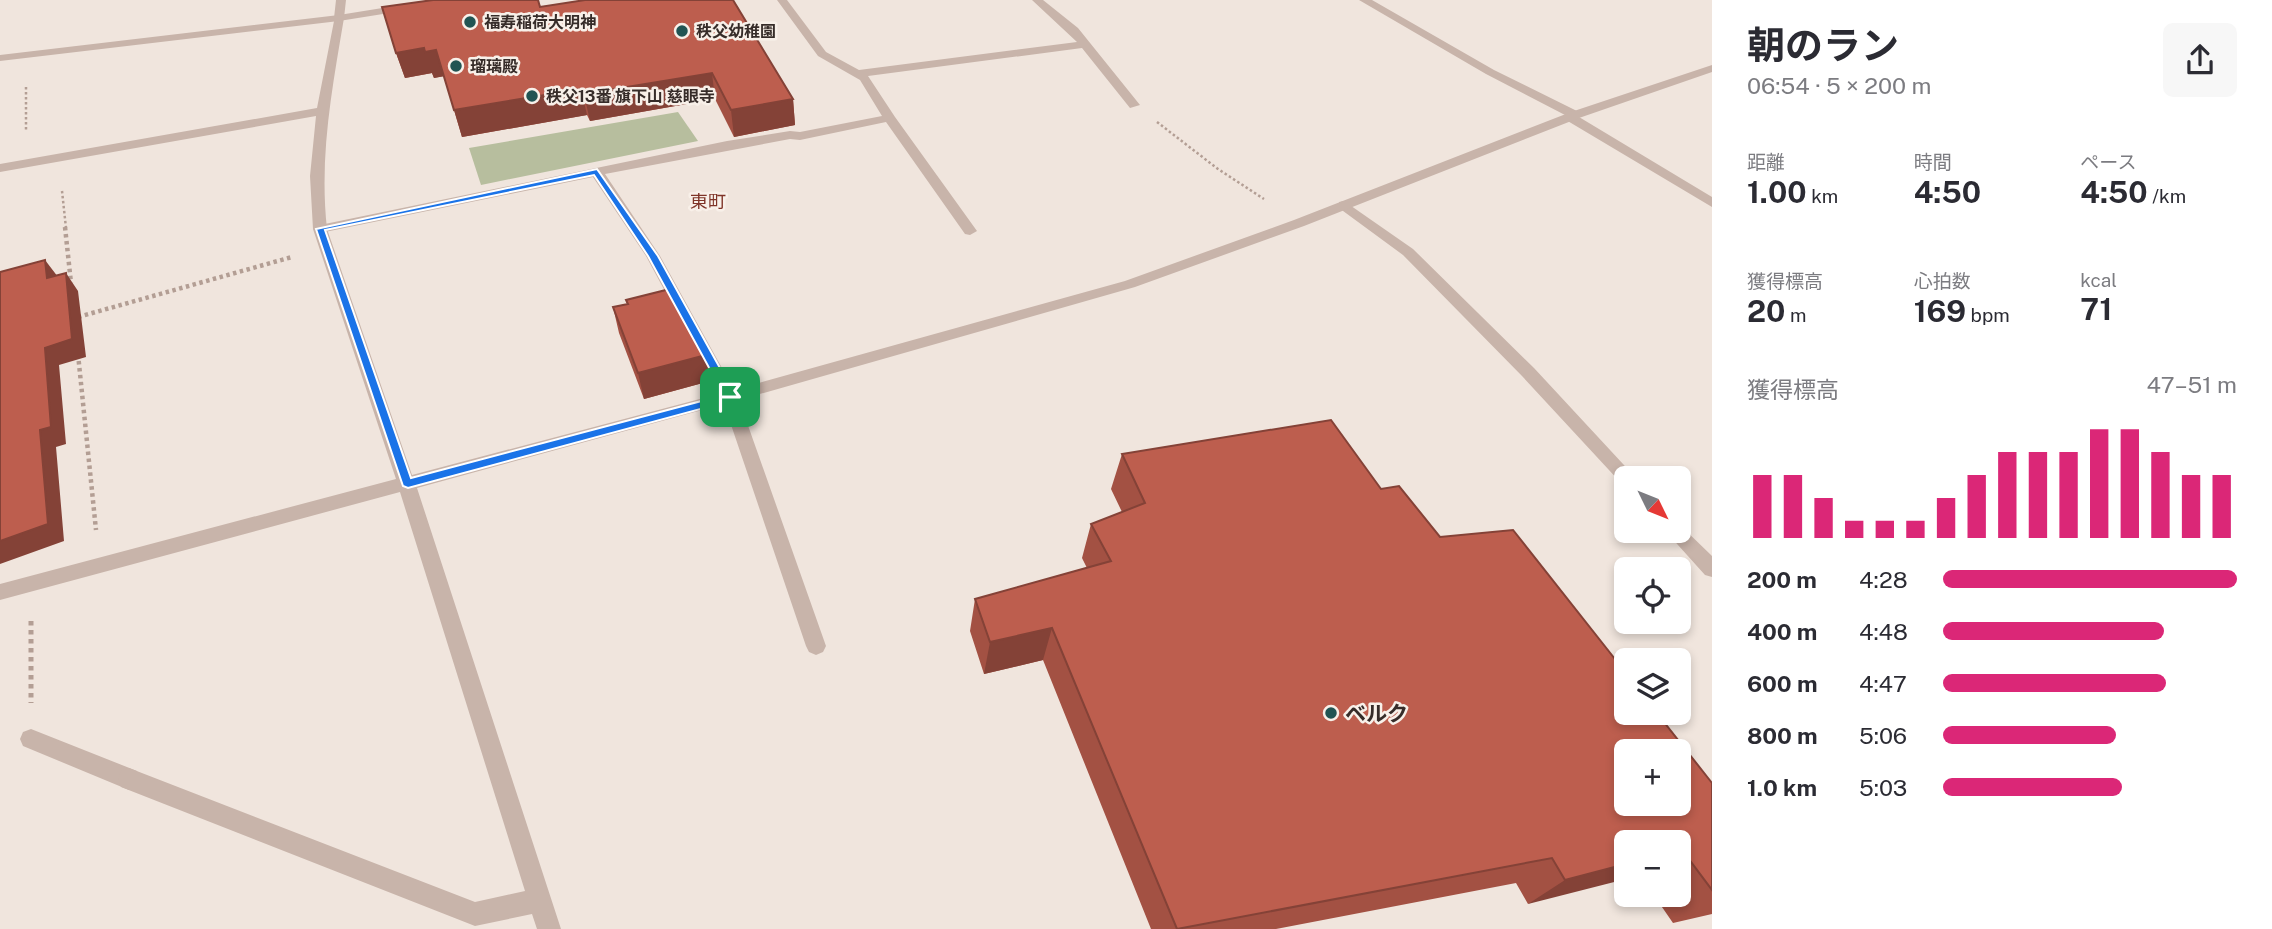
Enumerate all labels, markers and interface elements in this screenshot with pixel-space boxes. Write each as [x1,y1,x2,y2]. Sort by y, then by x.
place label: 福寿稲荷大明神 [484,13,596,32]
marker: 福寿稲荷大明神 [462,14,478,30]
place label: 秩父幼稚園 [696,22,776,41]
marker: 秩父幼稚園 [674,23,690,39]
text: 朝のラン [1747,23,1899,68]
button: share [2163,23,2237,97]
place label: 瑠璃殿 [470,57,518,76]
marker: 瑠璃殿 [448,58,464,74]
text: 06:54 · 5 × 200 m [1747,72,1931,99]
place label: 秩父13番 旗下山 慈眼寺 [546,87,715,106]
marker: 秩父13番 旗下山 慈眼寺 [524,88,540,104]
text: 距離 [1747,151,1785,173]
text: 時間 [1914,151,1952,173]
text: ペース [2080,151,2136,173]
text: 1.00 [1747,174,1807,210]
text: 4:50 [1914,174,1981,210]
text: 4:50 [2080,174,2148,210]
text: km [1807,185,1838,207]
text: /km [2148,185,2186,207]
district label: 東町 [690,191,726,212]
text: kcal [2080,269,2117,291]
text: 獲得標高 [1747,270,1823,292]
text: 心拍数 [1914,270,1971,292]
text: 71 [2080,291,2112,327]
text: 20 [1747,293,1785,329]
text: 169 [1914,293,1966,329]
text: m [1785,304,1806,326]
text: bpm [1966,304,2010,326]
pin [700,367,760,427]
text: 47–51 m [2146,371,2237,398]
text: 獲得標高 [1747,376,1839,403]
icon: arrive [711,378,749,416]
north arrow [1614,466,1690,542]
map controls [1614,466,1691,907]
button: locate [1614,557,1691,634]
text: 200 m [1747,566,1817,593]
text: 4:28 [1859,566,1908,593]
text: 400 m [1747,618,1817,645]
text: 4:48 [1859,618,1908,645]
button: layers [1614,648,1691,725]
text: 600 m [1747,670,1817,697]
text: 4:47 [1859,670,1907,697]
place label: ベルク [1345,701,1408,726]
marker: ベルク [1323,705,1339,721]
text: 800 m [1747,722,1818,749]
text: 5:06 [1859,722,1907,749]
button: + [1614,739,1691,816]
text: 1.0 km [1747,774,1817,801]
text: 5:03 [1859,774,1907,801]
button: − [1614,830,1691,907]

